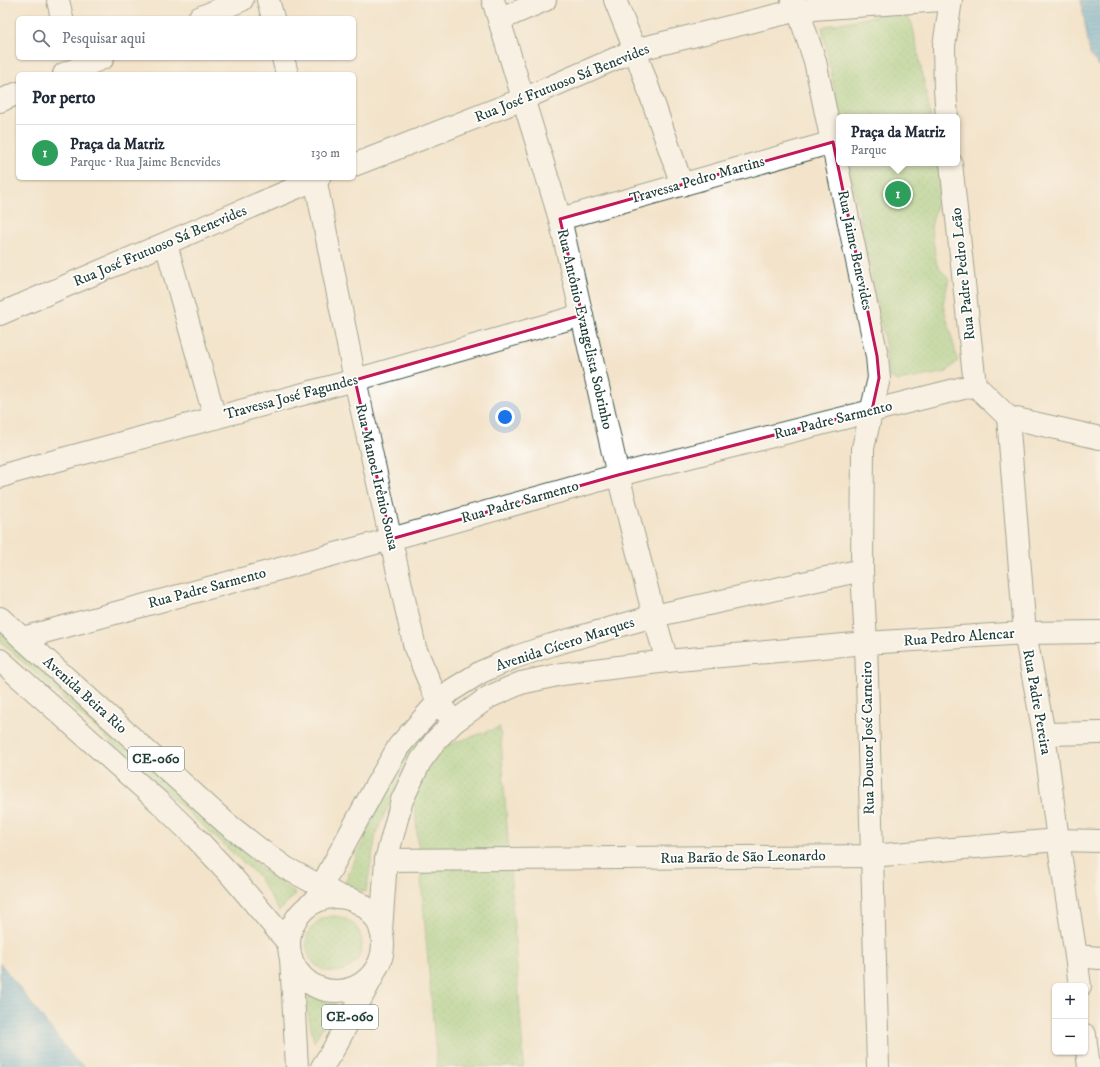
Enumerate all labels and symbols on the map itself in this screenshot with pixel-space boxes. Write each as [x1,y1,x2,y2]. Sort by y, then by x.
street label: Rua José Frutuoso Sá Benevides [472,39,652,127]
street label: Travessa Pedro Martins [627,152,767,208]
pin: 1 [885,179,911,209]
street label: Rua Jaime Benevides [833,188,877,312]
street label: Rua José Frutuoso Sá Benevides [70,201,250,291]
street label: Rua Padre Pedro Leão [947,207,979,341]
street label: Rua Antônio Evangelista Sobrinho [553,227,617,431]
street label: Travessa José Fagundes [222,370,360,424]
street label: Rua Padre Sarmento [772,396,894,444]
street label: Rua Manoel Irênio Sousa [351,402,403,553]
your location [495,407,515,427]
street label: Rua Padre Sarmento [459,476,581,528]
street label: Rua Padre Sarmento [146,563,268,613]
street label: Avenida Cícero Marques [493,613,637,675]
street label: Rua Pedro Alencar [903,624,1016,650]
street label: Rua Padre Pereira [1018,648,1056,757]
street label: Avenida Beira Rio [39,652,131,738]
street label: Rua Doutor José Carneiro [857,661,879,815]
road number: CE-060 [128,747,184,771]
street label: Rua Barão de São Leonardo [660,846,826,868]
road number: CE-060 [322,1005,378,1029]

